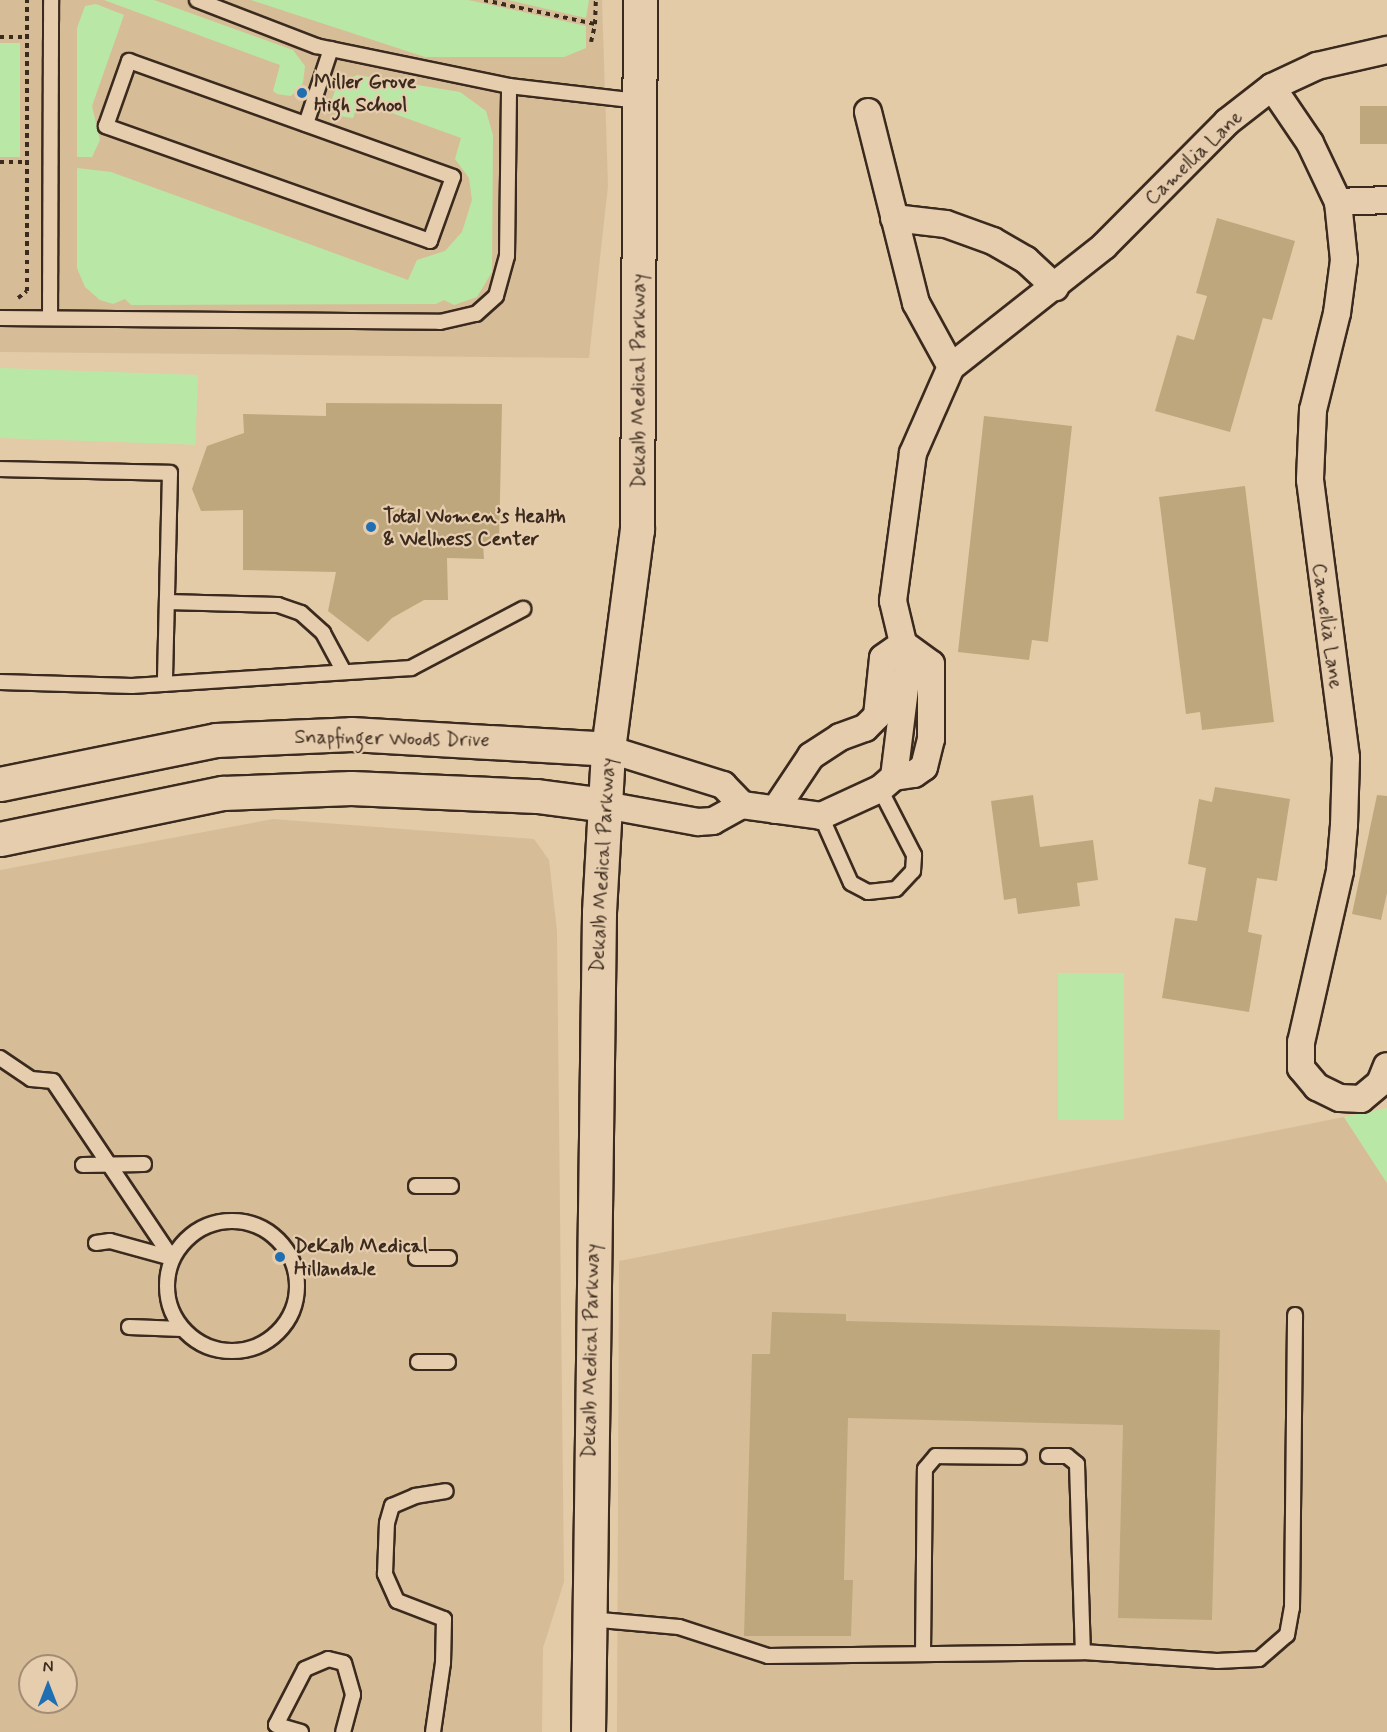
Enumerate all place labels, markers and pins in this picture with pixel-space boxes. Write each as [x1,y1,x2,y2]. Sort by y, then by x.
place label: Miller Grove High School [314,70,416,117]
marker: Miller Grove High School [295,86,309,100]
place label: Total Women’s Health & Wellness Center [383,504,569,551]
marker: Total Women’s Health & Wellness Center [364,520,378,534]
place label: DeKalb Medical Hillandale [294,1234,426,1281]
marker: DeKalb Medical Hillandale [271,1248,289,1266]

